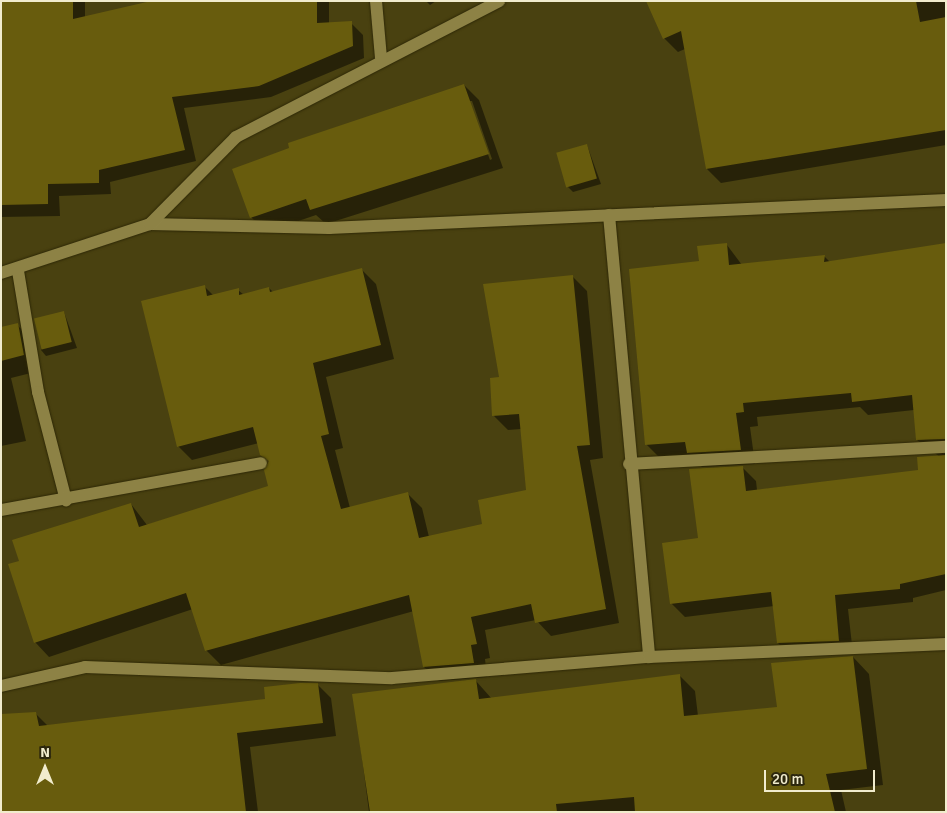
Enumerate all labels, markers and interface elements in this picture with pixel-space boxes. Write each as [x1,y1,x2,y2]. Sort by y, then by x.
north arrow [20,743,70,793]
text: N [40,744,50,761]
scale bar [767,760,878,792]
text: 20 m [772,770,803,788]

